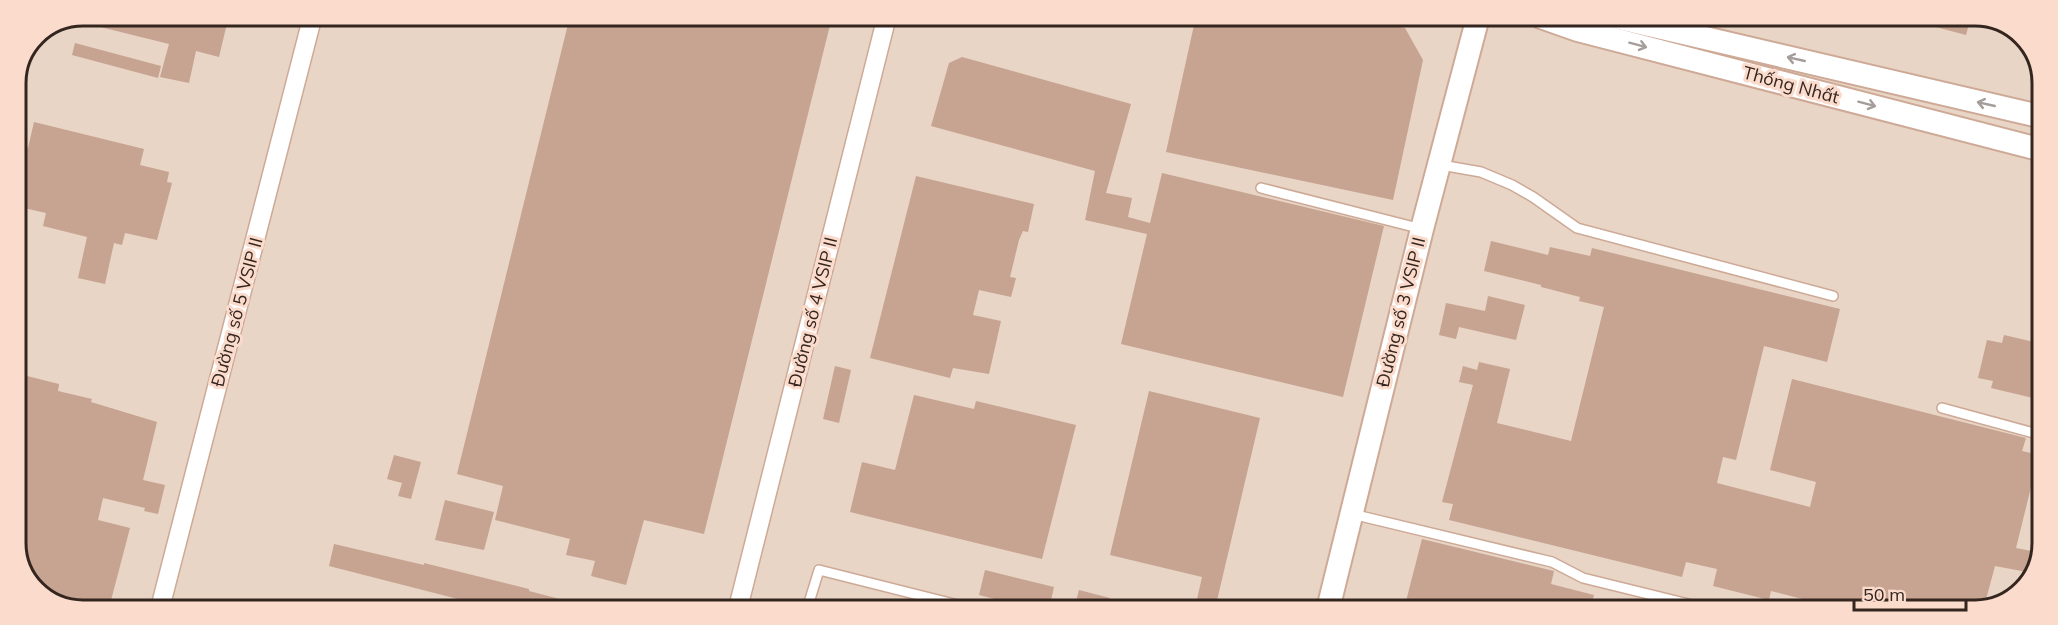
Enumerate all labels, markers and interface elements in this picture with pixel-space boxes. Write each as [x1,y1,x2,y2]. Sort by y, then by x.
one-way arrow [1628,40,1647,51]
one-way arrow [1787,53,1806,65]
street label: Thống Nhất [1740,61,1842,108]
one-way arrow [1976,97,1995,109]
one-way arrow [1857,99,1876,111]
street label: Đường số 5 VSIP II [206,235,268,389]
street label: Đường số 4 VSIP II [783,235,842,389]
street label: Đường số 3 VSIP II [1371,235,1430,389]
scale bar [1854,574,1966,612]
text: 50 m [1863,583,1905,606]

